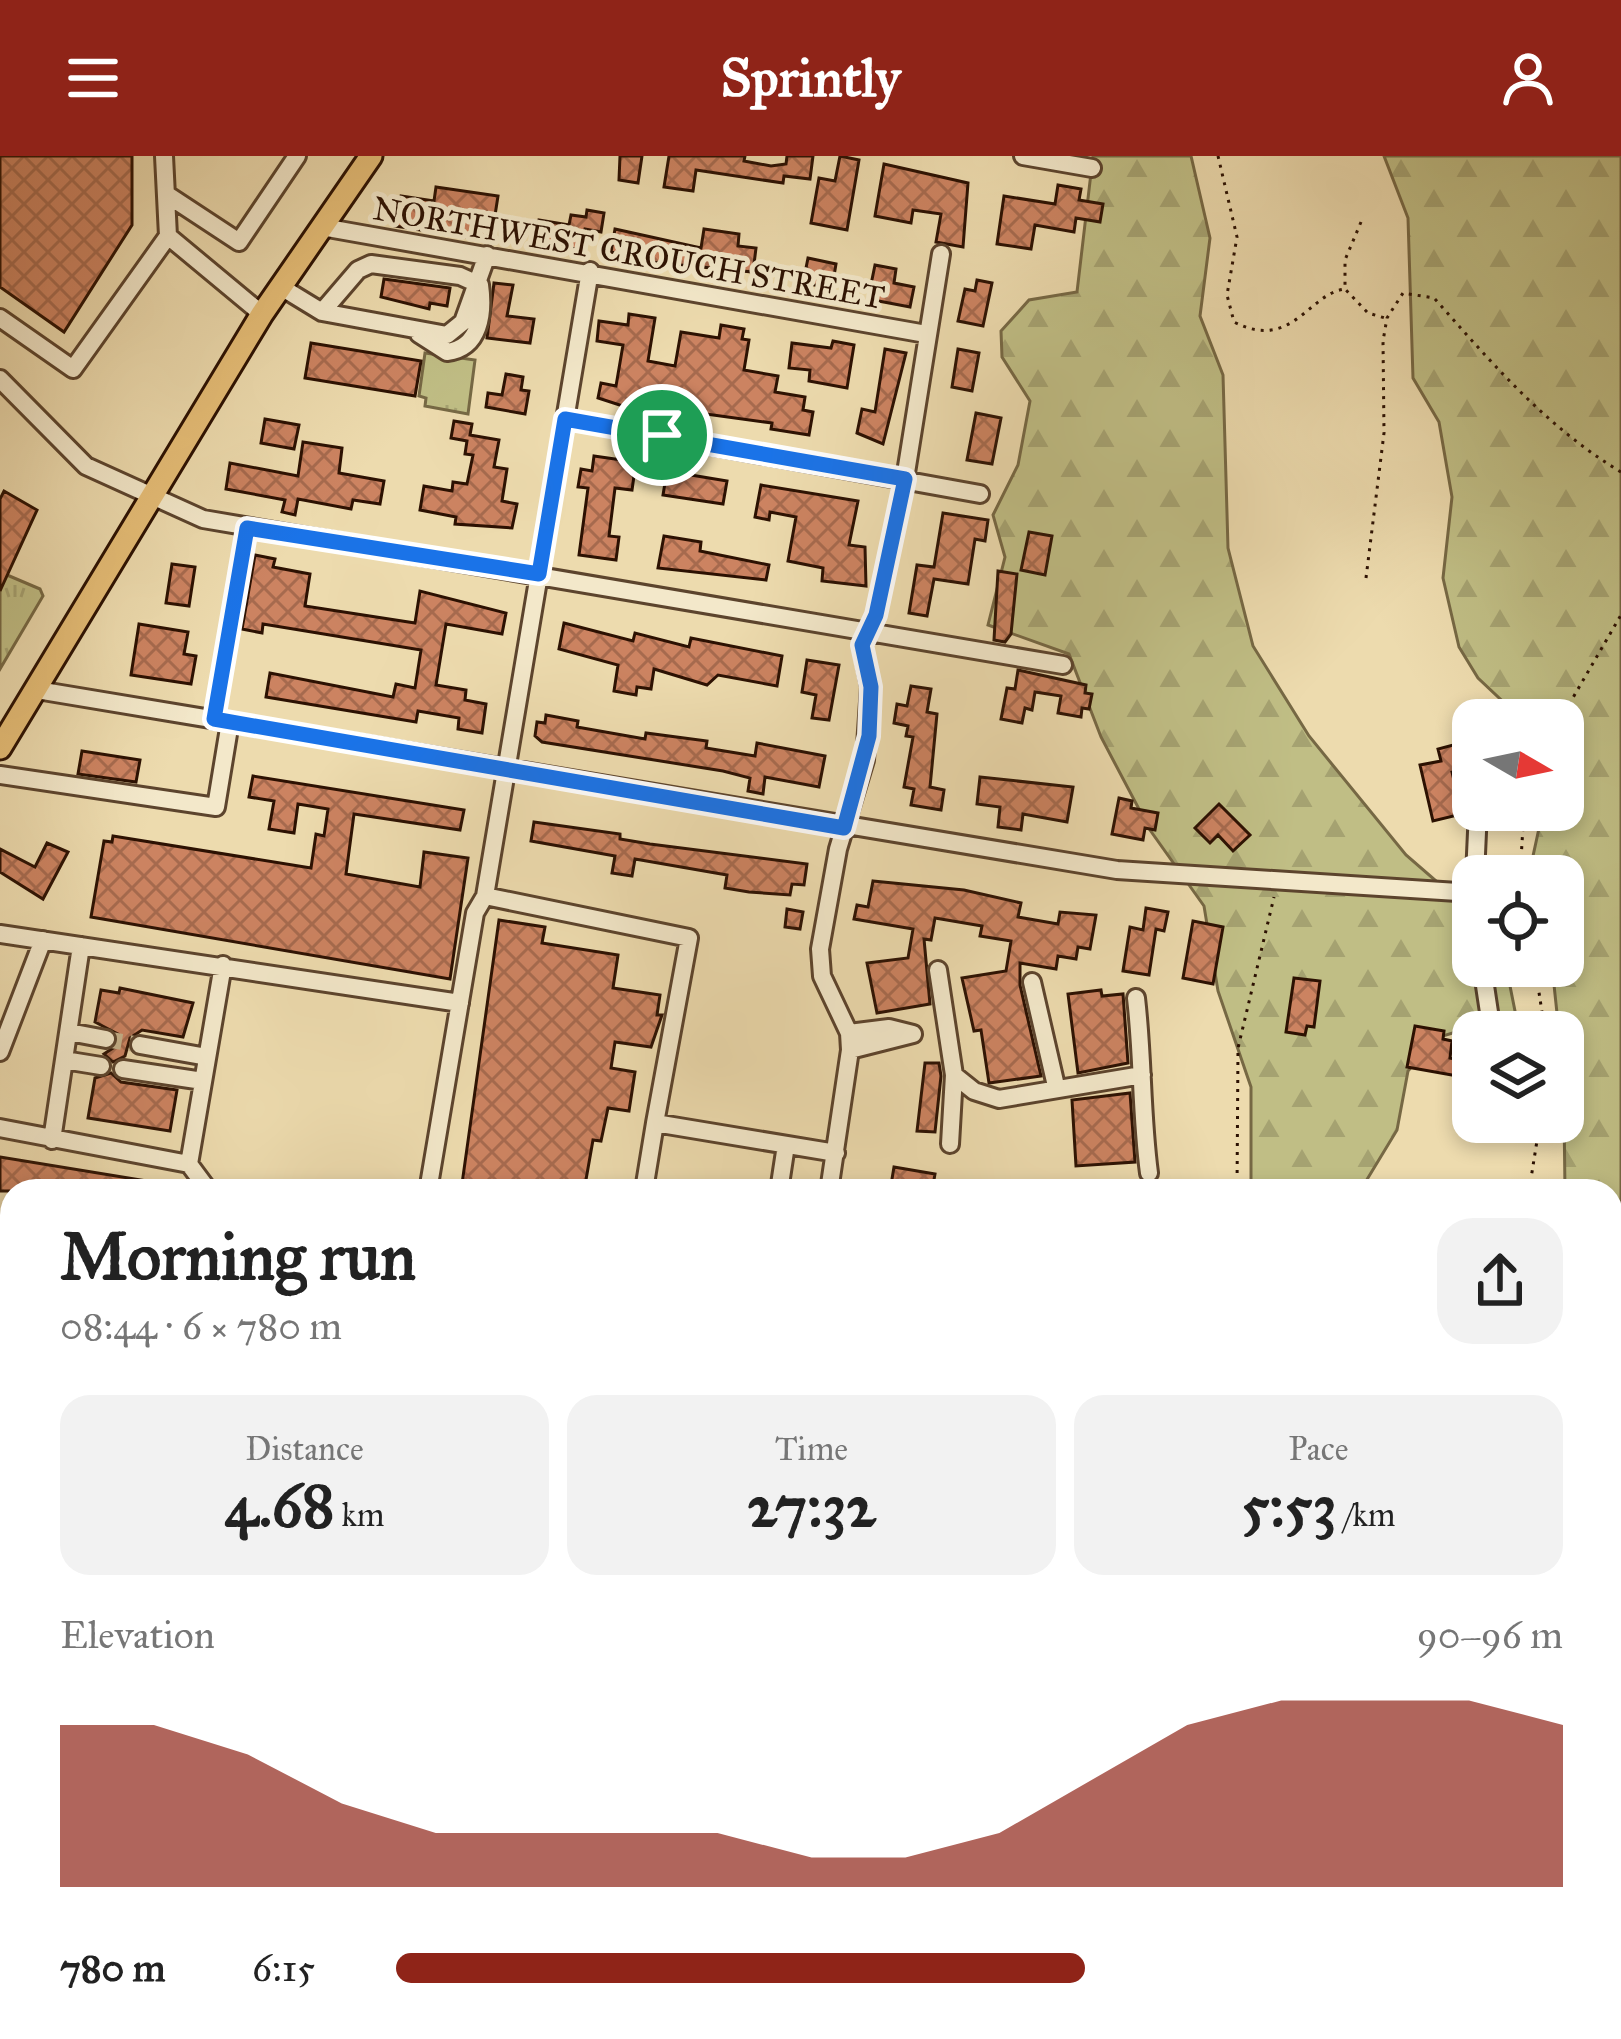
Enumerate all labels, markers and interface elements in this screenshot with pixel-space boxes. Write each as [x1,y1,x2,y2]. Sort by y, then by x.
icon: menu [60,45,126,111]
text: Sprintly [720,45,901,111]
icon: person [1495,45,1561,111]
street label: NORTHWEST CROUCH STREET [370,188,888,318]
pin [611,384,713,486]
icon: arrive [629,402,695,468]
north arrow [1452,699,1584,831]
map controls [1452,699,1584,1143]
button: locate [1452,855,1584,987]
button: layers [1452,1011,1584,1143]
text: Morning run [60,1216,416,1297]
button: share [1437,1218,1563,1344]
text: 08:44 · 6 × 780 m [60,1302,342,1350]
text: Distance [245,1429,364,1469]
text: Time [775,1429,848,1469]
text: Pace [1289,1429,1348,1469]
text: 4.68 [224,1469,334,1542]
text: 27:32 [747,1469,876,1542]
text: 5:53 [1242,1469,1336,1542]
text: km [334,1495,385,1535]
text: /km [1336,1495,1395,1535]
text: Elevation [60,1611,215,1659]
text: 90–96 m [1417,1611,1563,1659]
text: 780 m [60,1944,165,1992]
text: 6:15 [252,1944,315,1992]

